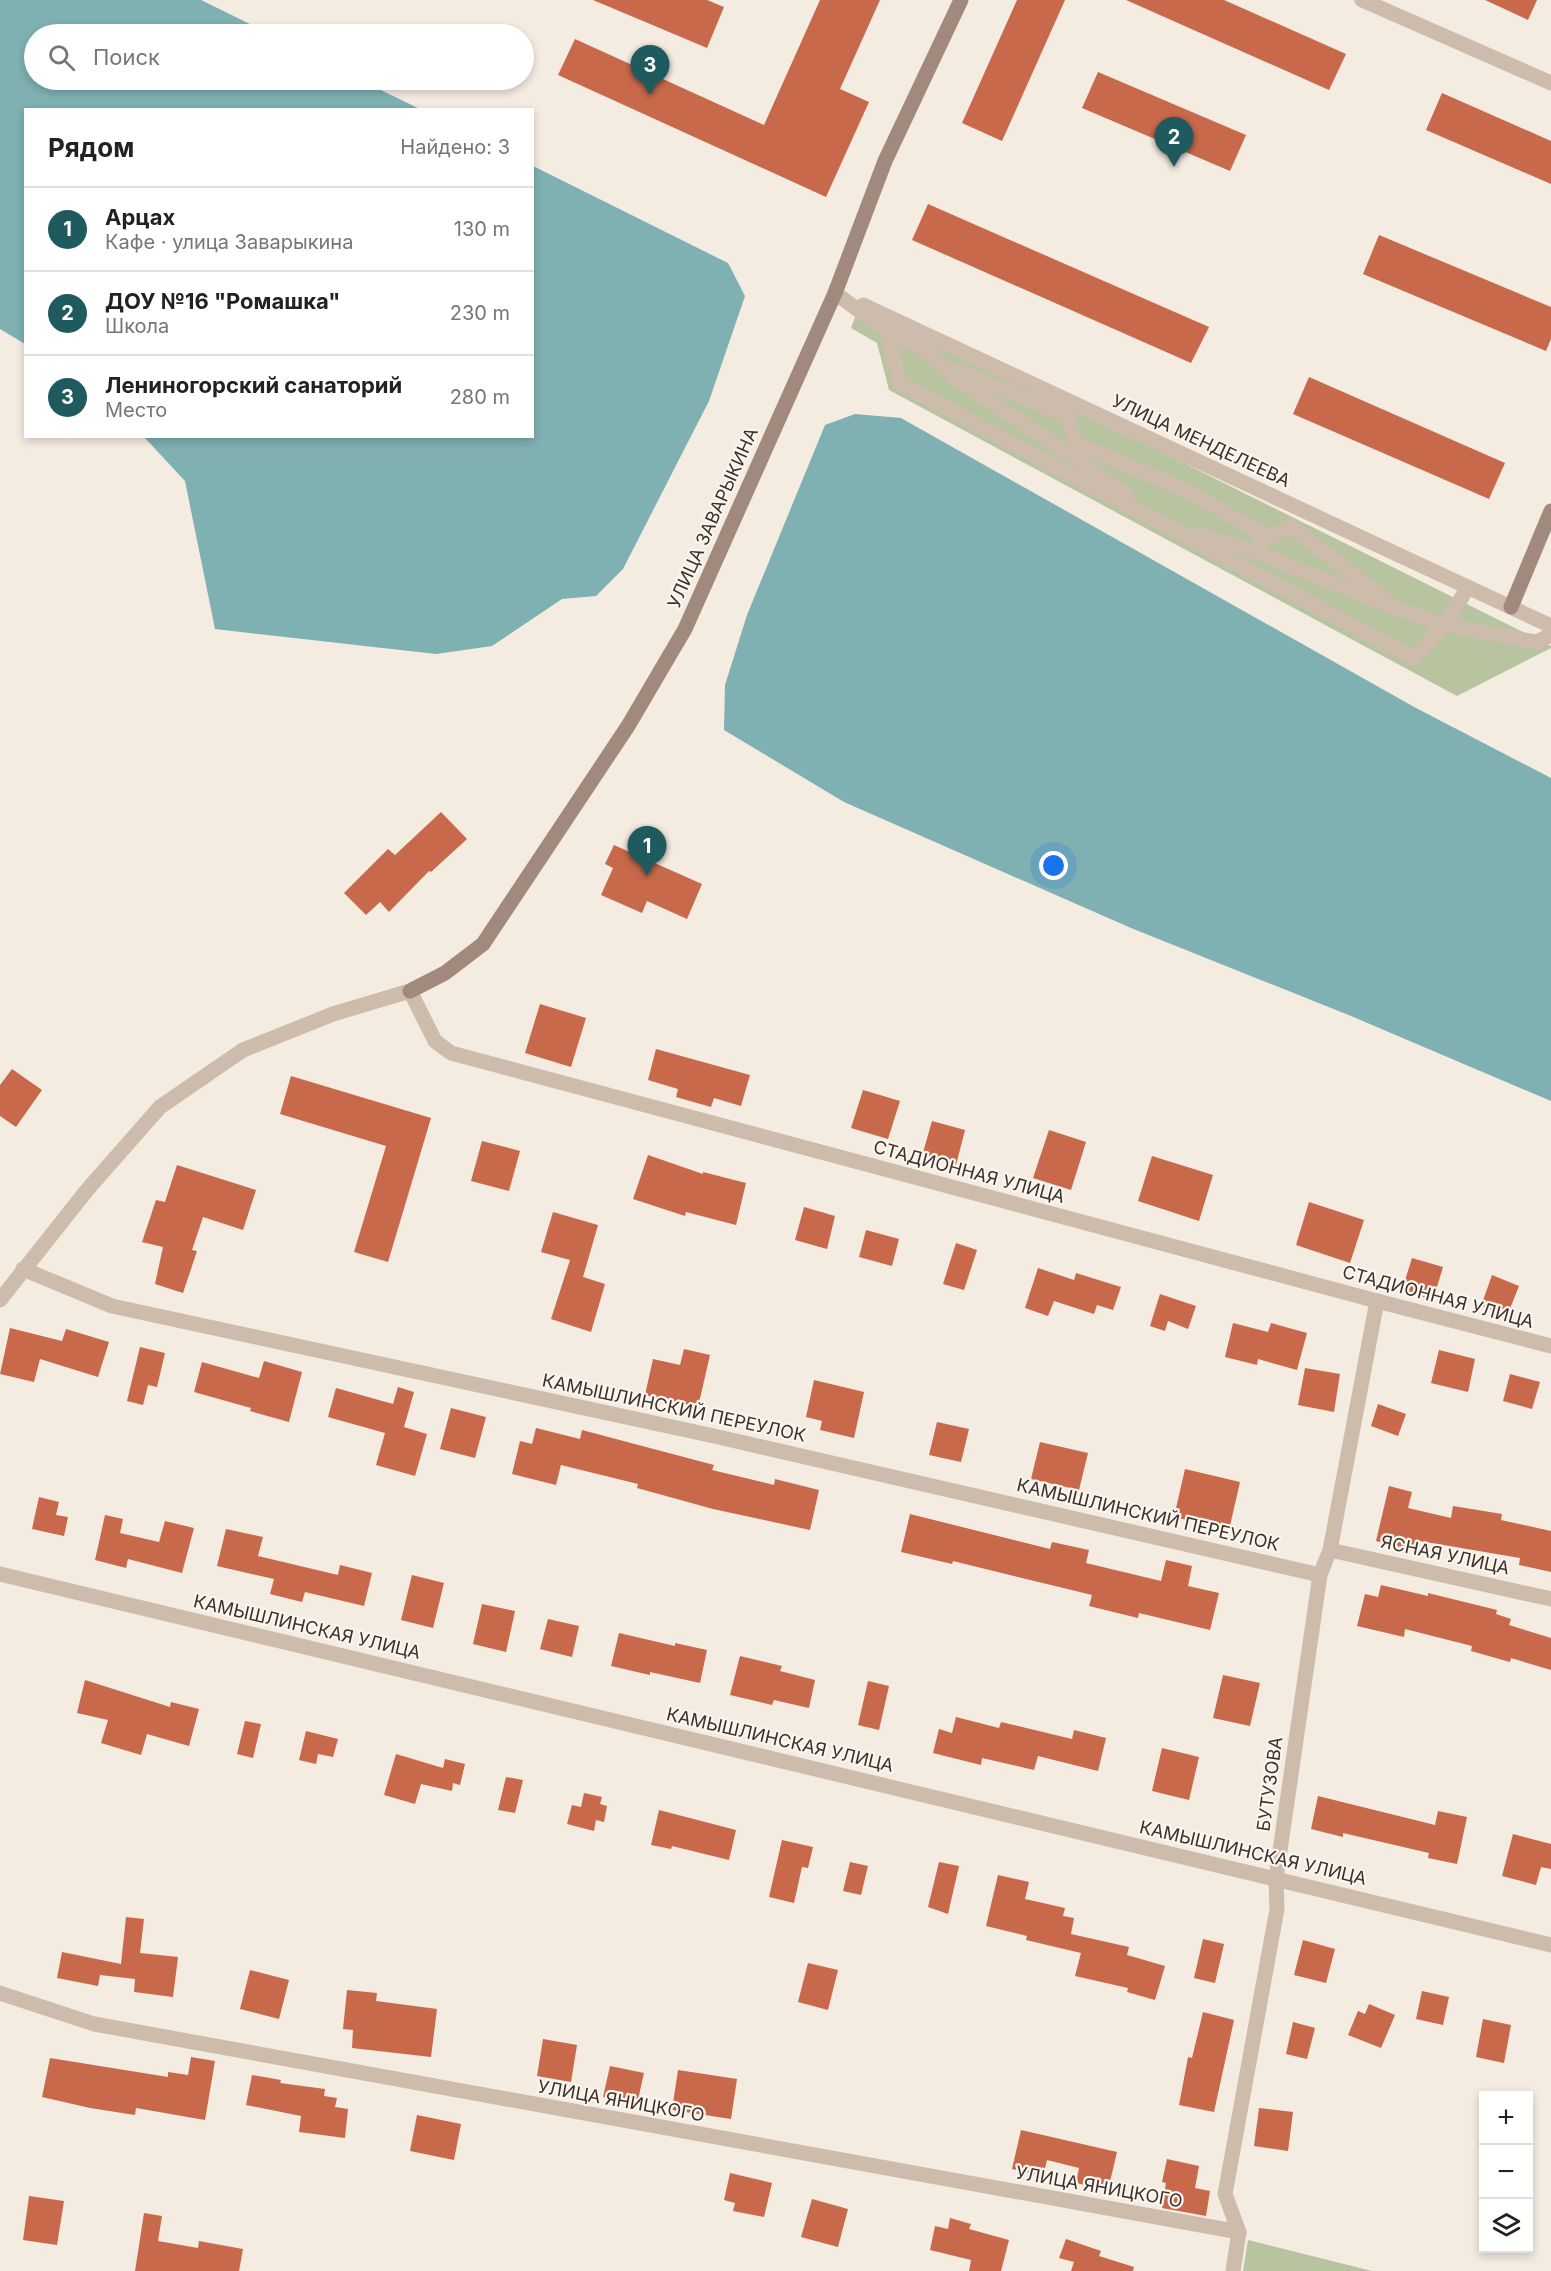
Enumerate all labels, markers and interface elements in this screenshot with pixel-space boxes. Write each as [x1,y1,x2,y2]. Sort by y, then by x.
search box [24,24,534,90]
icon: search [45,41,78,74]
text: Поиск [93,44,160,70]
pin: 3 [630,46,670,95]
pin: 2 [1154,118,1194,167]
text: Рядом [48,132,134,163]
text: Найдено: 3 [400,135,510,159]
text: Арцах [105,204,175,230]
text: 1 [63,217,72,241]
text: 130 m [454,217,510,241]
text: Кафе · улица Заварыкина [105,230,353,254]
text: ДОУ №16 "Ромашка" [105,288,340,314]
text: 2 [61,301,74,325]
text: 230 m [450,301,510,325]
text: Школа [105,314,169,338]
text: Лениногорский санаторий [105,372,402,398]
text: 3 [61,385,74,409]
text: 280 m [450,385,510,409]
street label: УЛИЦА МЕНДЕЛЕЕВА [1109,390,1294,491]
text: Место [105,398,167,422]
street label: УЛИЦА ЗАВАРЫКИНА [663,424,762,611]
pin: 1 [628,826,666,876]
your location [1039,851,1068,880]
street label: СТАДИОННАЯ УЛИЦА [871,1136,1067,1207]
street label: СТАДИОННАЯ УЛИЦА [1340,1261,1536,1332]
street label: КАМЫШЛИНСКИЙ ПЕРЕУЛОК [540,1368,808,1446]
street label: КАМЫШЛИНСКИЙ ПЕРЕУЛОК [1015,1473,1282,1555]
street label: ЯСНАЯ УЛИЦА [1379,1531,1511,1578]
street label: КАМЫШЛИНСКАЯ УЛИЦА [192,1590,423,1663]
street label: КАМЫШЛИНСКАЯ УЛИЦА [665,1703,896,1776]
street label: БУТУЗОВА [1252,1735,1287,1833]
street label: КАМЫШЛИНСКАЯ УЛИЦА [1138,1816,1369,1889]
street label: УЛИЦА ЯНИЦКОГО [536,2075,706,2126]
map controls [1479,2091,1533,2253]
button: + [1479,2091,1533,2145]
button: − [1479,2145,1533,2199]
street label: УЛИЦА ЯНИЦКОГО [1014,2161,1184,2212]
button: layers [1479,2199,1533,2253]

